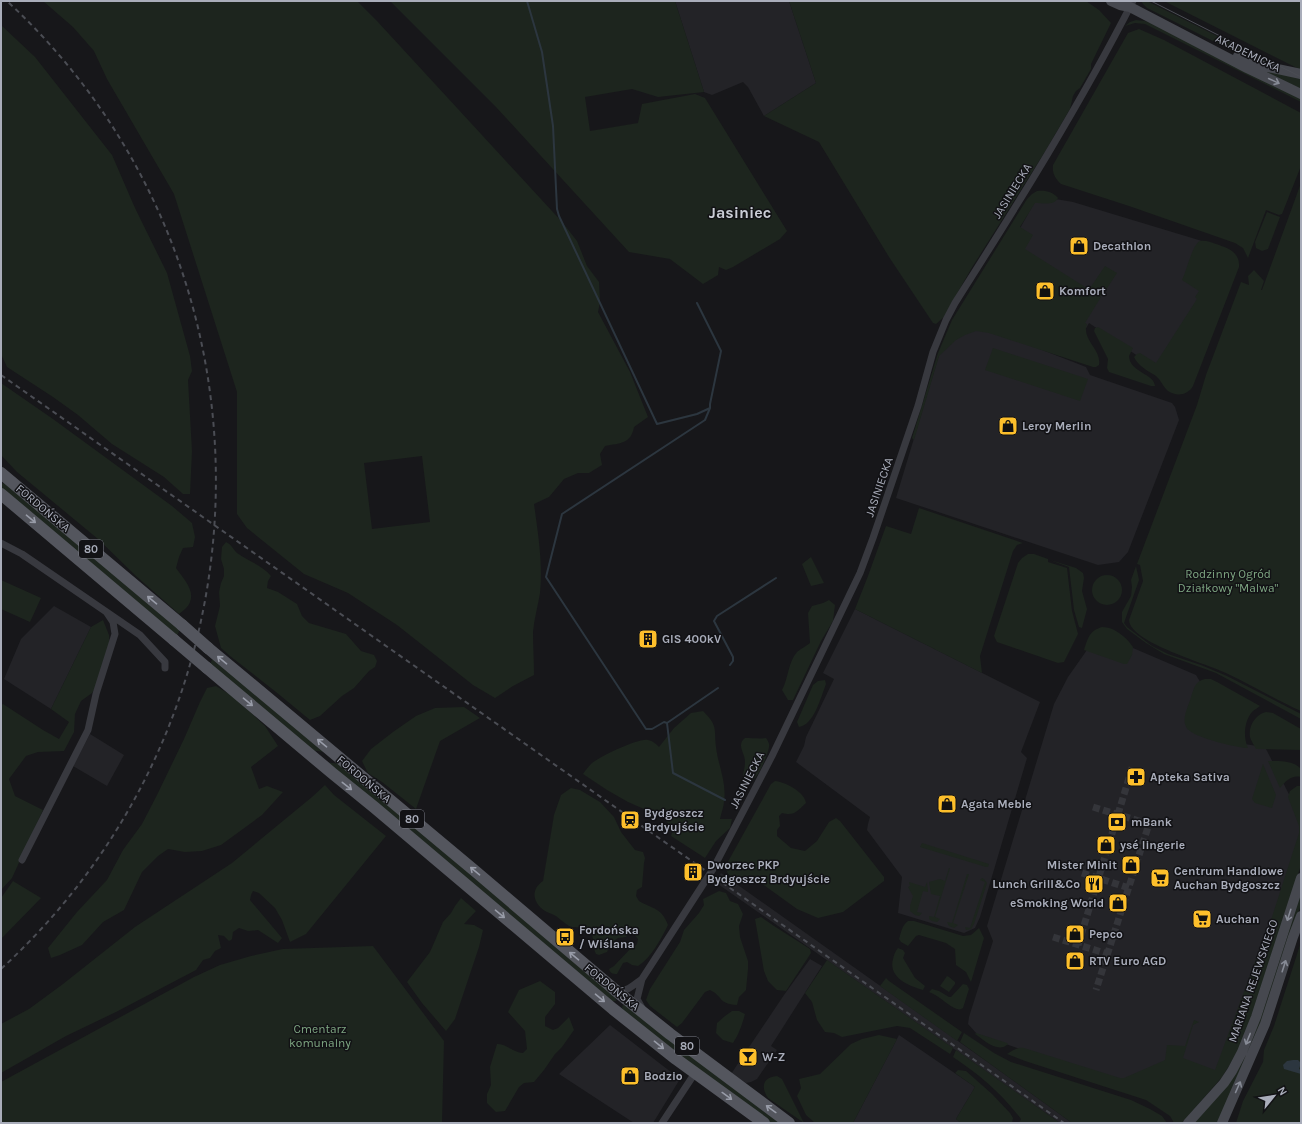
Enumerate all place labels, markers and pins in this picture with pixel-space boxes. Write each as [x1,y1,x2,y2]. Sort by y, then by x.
shop icon: Decathlon [1068,235,1090,257]
place label: Decathlon [1093,239,1151,253]
shop icon: Komfort [1034,280,1056,302]
place label: Komfort [1059,284,1106,298]
shop icon: Leroy Merlin [997,415,1019,437]
place label: Leroy Merlin [1022,419,1092,433]
building icon: GIS 400kV [637,628,659,650]
place label: GIS 400kV [662,632,722,646]
pharmacy icon: Apteka Sativa [1125,766,1147,788]
place label: Apteka Sativa [1150,770,1230,784]
shop icon: Agata Meble [936,793,958,815]
place label: Agata Meble [961,797,1032,811]
place label: Bydgoszcz Brdyujście [644,806,704,834]
station icon: Bydgoszcz Brdyujście [619,809,641,831]
bank icon: mBank [1106,811,1128,833]
place label: mBank [1131,815,1172,829]
shop icon: ysé lingerie [1095,834,1117,856]
place label: ysé lingerie [1120,838,1185,852]
shop icon: Mister Minit [1120,854,1142,876]
place label: Dworzec PKP Bydgoszcz Brdyujście [707,858,830,886]
place label: Mister Minit [1047,858,1117,872]
building icon: Dworzec PKP Bydgoszcz Brdyujście [682,861,704,883]
place label: Centrum Handlowe Auchan Bydgoszcz [1174,864,1283,892]
supermarket icon: Centrum Handlowe Auchan Bydgoszcz [1149,867,1171,889]
restaurant icon: Lunch Grill&Co [1083,873,1105,895]
place label: Lunch Grill&Co [992,877,1080,891]
shop icon: eSmoking World [1107,892,1129,914]
place label: eSmoking World [1010,896,1104,910]
supermarket icon: Auchan [1191,908,1213,930]
place label: Auchan [1216,912,1259,926]
place label: Fordońska / Wiślana [579,923,639,951]
shop icon: Pepco [1064,923,1086,945]
bus stop icon: Fordońska / Wiślana [554,926,576,948]
place label: Pepco [1089,927,1123,941]
shop icon: RTV Euro AGD [1064,950,1086,972]
place label: RTV Euro AGD [1089,954,1166,968]
bar icon: W-Z [737,1046,759,1068]
place label: W-Z [762,1050,785,1064]
shop icon: Bodzio [619,1065,641,1087]
place label: Bodzio [644,1069,683,1083]

